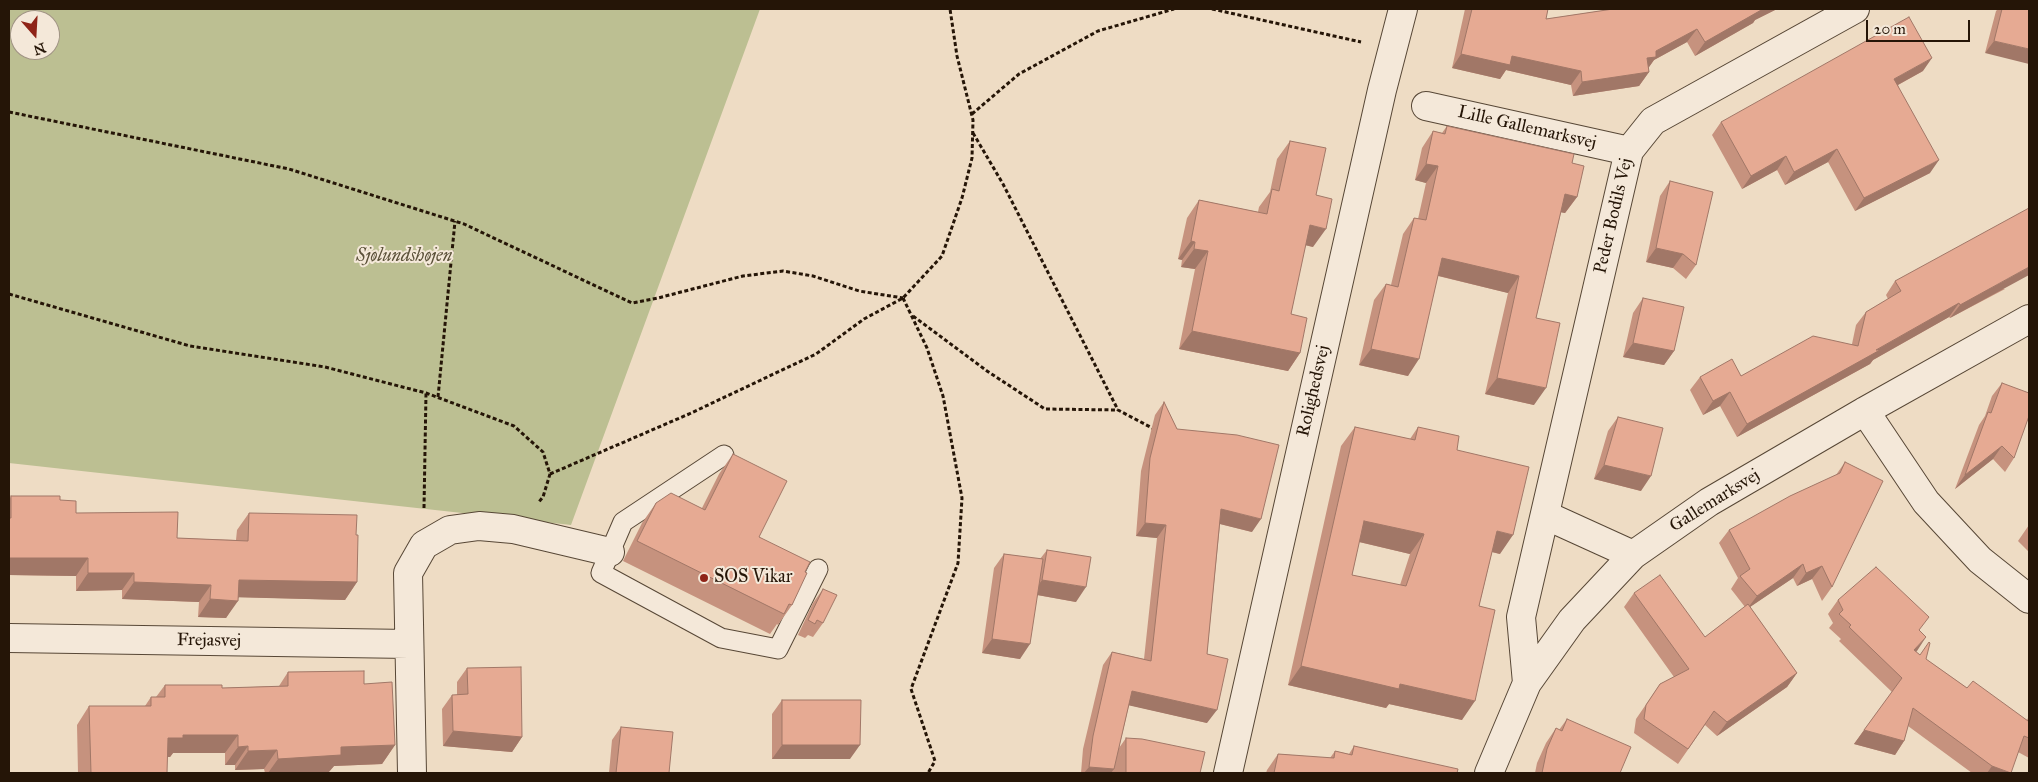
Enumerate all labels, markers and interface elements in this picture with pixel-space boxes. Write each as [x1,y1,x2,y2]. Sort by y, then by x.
north arrow [10,10,60,60]
scale bar [1868,10,1972,42]
text: 20 m [1874,20,1906,38]
text: N [31,39,48,59]
street label: Lille Gallemarksvej [1455,102,1599,154]
street label: Peder Bodils Vej [1590,156,1638,276]
park label: Sjølundshøjen [356,246,452,268]
street label: Rolighedsvej [1293,343,1335,439]
street label: Gallemarksvej [1666,465,1764,537]
place label: SOS Vikar [714,567,792,589]
marker: SOS Vikar [698,572,710,584]
street label: Frejasvej [177,630,241,652]

